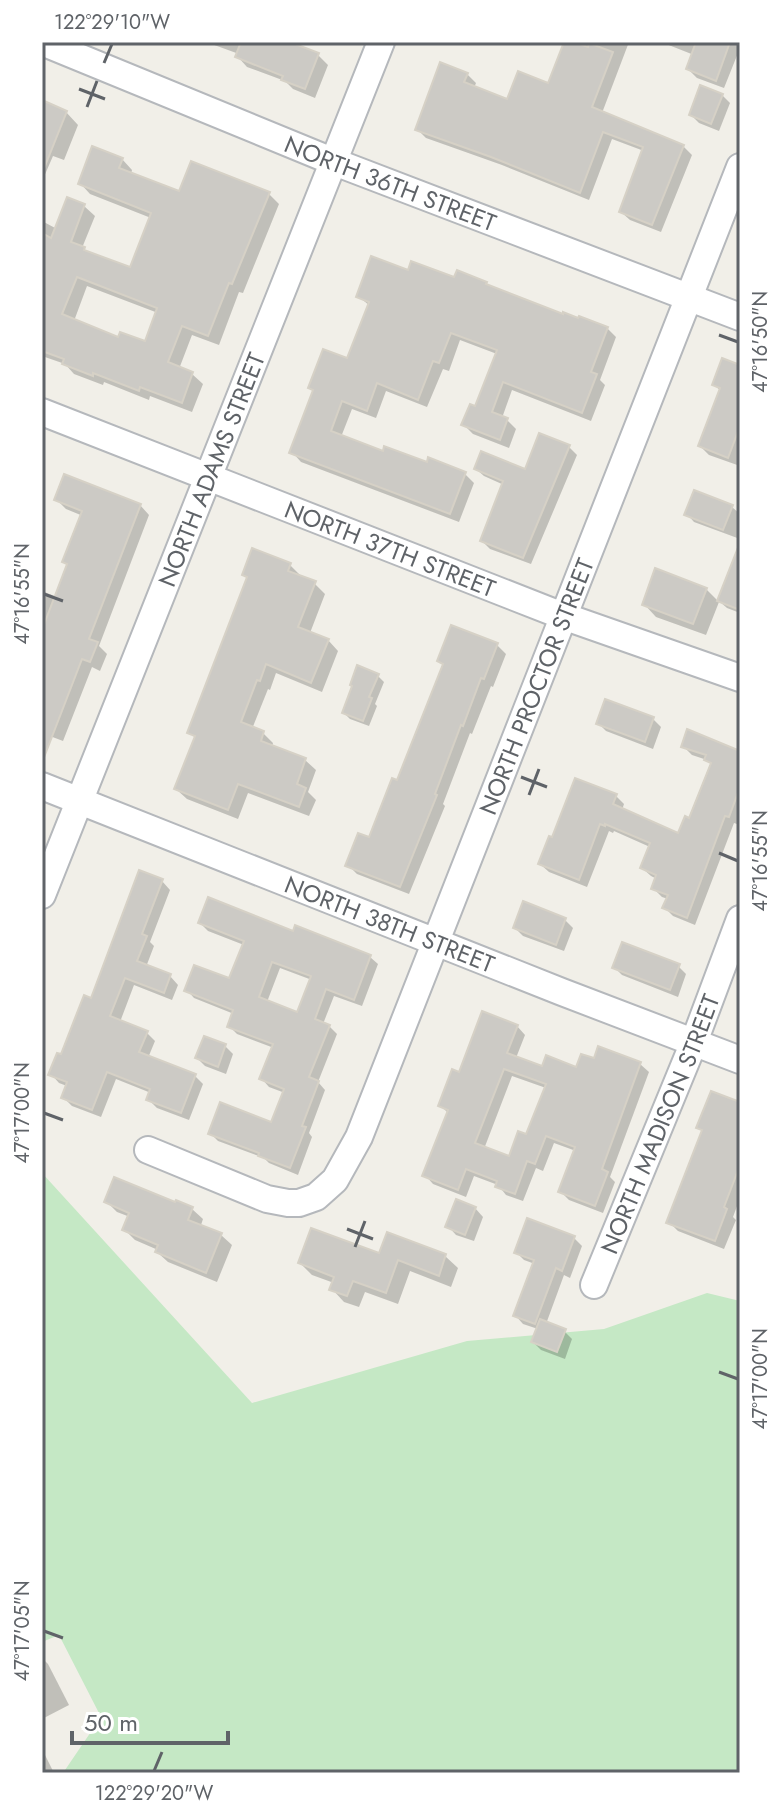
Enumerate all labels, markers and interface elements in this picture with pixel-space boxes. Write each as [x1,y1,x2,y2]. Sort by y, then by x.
text: 122°29'10"W [54,8,170,37]
street label: NORTH 36TH STREET [279,126,501,240]
text: 47°16'50"N [746,291,775,393]
street label: NORTH ADAMS STREET [149,347,273,592]
street label: NORTH 37TH STREET [280,491,501,605]
text: 47°16'55"N [8,543,37,645]
street label: NORTH PROCTOR STREET [470,553,602,820]
text: 47°16'55"N [746,810,775,912]
street label: NORTH 38TH STREET [280,866,500,981]
street label: NORTH MADISON STREET [591,989,728,1259]
text: 47°17'00"N [8,1062,37,1164]
text: 47°17'00"N [746,1328,775,1430]
text: 47°17'05"N [8,1581,37,1682]
scale bar [72,1695,228,1745]
text: 50 m [84,1705,138,1740]
text: 122°29'20"W [95,1779,213,1808]

